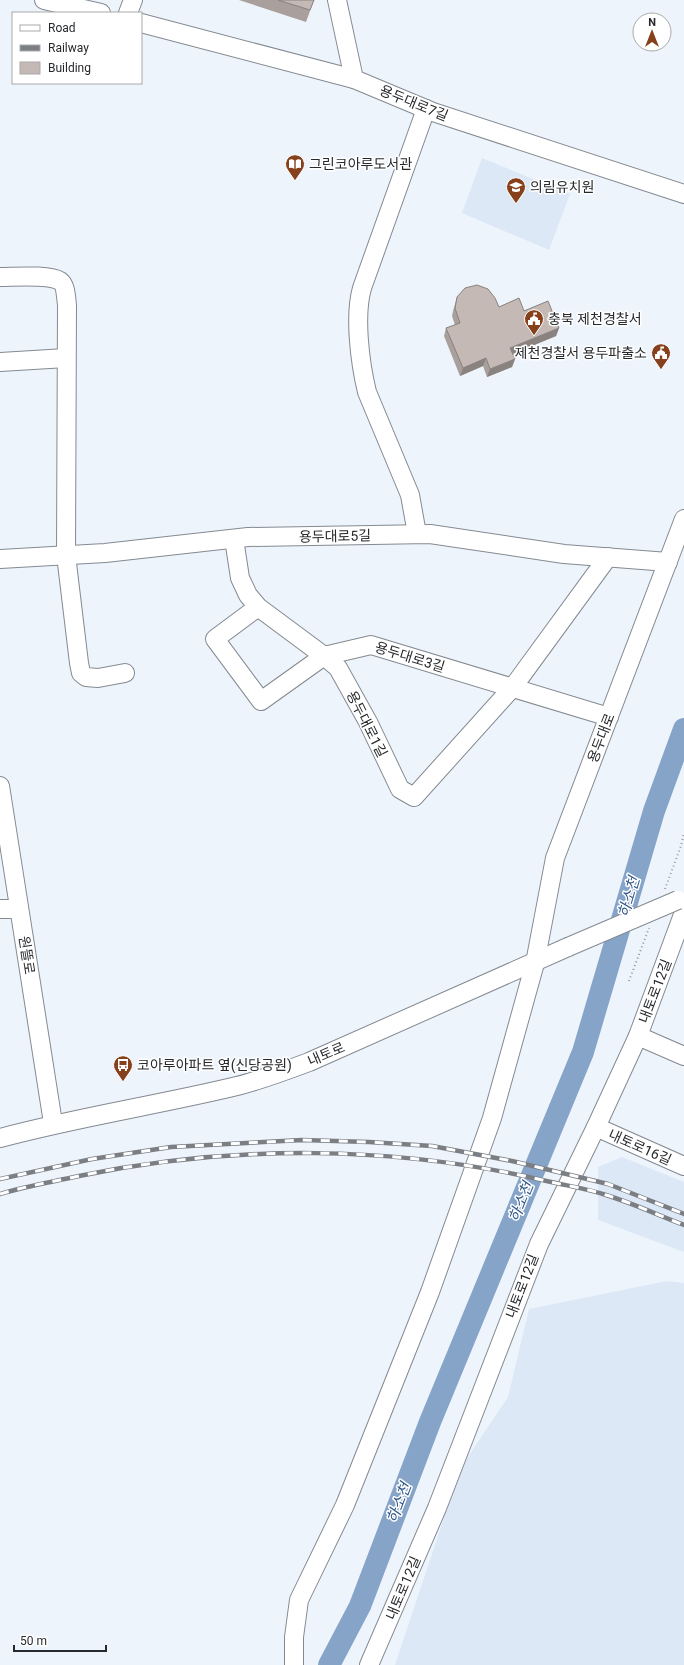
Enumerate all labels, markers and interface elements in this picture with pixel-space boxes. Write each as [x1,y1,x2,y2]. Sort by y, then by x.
legend [12,12,142,84]
north arrow [632,12,672,52]
text: N [648,16,656,29]
text: Road [48,21,76,35]
text: Railway [48,41,89,55]
text: Building [48,61,91,75]
street label: 용두대로7길 [377,82,451,124]
library icon: 그린코아루도서관 [284,153,306,181]
place label: 그린코아루도서관 [309,156,412,172]
school or university icon: 의림유치원 [505,176,527,204]
place label: 의림유치원 [530,179,594,195]
public building icon: 충북 제천경찰서 [523,308,545,336]
place label: 충북 제천경찰서 [548,311,642,327]
public building icon: 제천경찰서 용두파출소 [650,342,672,370]
place label: 제천경찰서 용두파출소 [515,345,647,361]
street label: 용두대로5길 [299,527,371,545]
street label: 용두대로3길 [373,639,447,675]
street label: 용두대로1길 [343,688,391,760]
street label: 용두대로 [584,711,618,765]
water label: 하소천 [615,873,644,919]
street label: 원뜰로 [16,935,38,975]
street label: 내토로12길 [635,957,675,1025]
street label: 내토로 [305,1039,347,1069]
bus stop icon: 코아루아파트 옆(신당공원) [112,1054,134,1082]
place label: 코아루아파트 옆(신당공원) [137,1057,292,1074]
street label: 내토로16길 [606,1126,674,1168]
water label: 하소천 [505,1177,538,1225]
street label: 내토로12길 [502,1252,542,1320]
water label: 하소천 [383,1478,416,1526]
street label: 내토로12길 [382,1554,424,1622]
scale bar [14,1627,106,1653]
text: 50 m [20,1634,47,1648]

